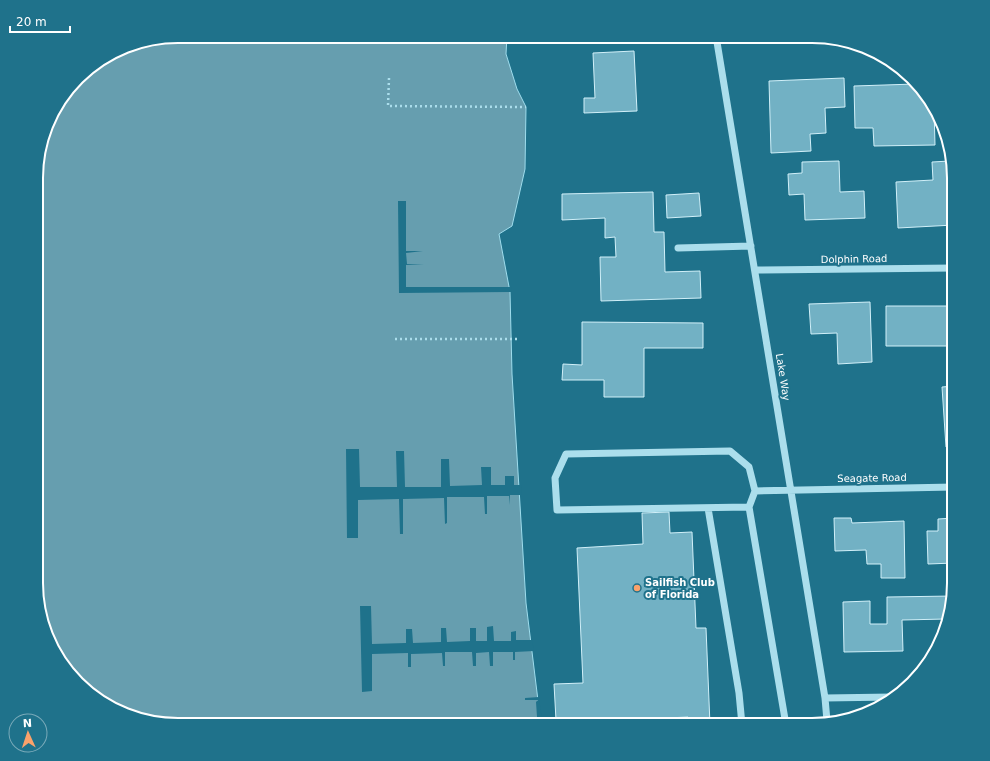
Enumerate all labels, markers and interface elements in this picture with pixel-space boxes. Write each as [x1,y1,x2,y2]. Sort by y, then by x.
scale bar [10,8,70,34]
text: 20 m [16,15,47,29]
street label: Dolphin Road [821,253,887,265]
street label: Lake Way [774,353,792,402]
street label: Seagate Road [837,472,907,484]
place label: Sailfish Club of Florida [645,577,715,600]
marker: Sailfish Club of Florida [632,583,642,593]
north arrow [8,713,48,753]
text: N [23,717,32,730]

